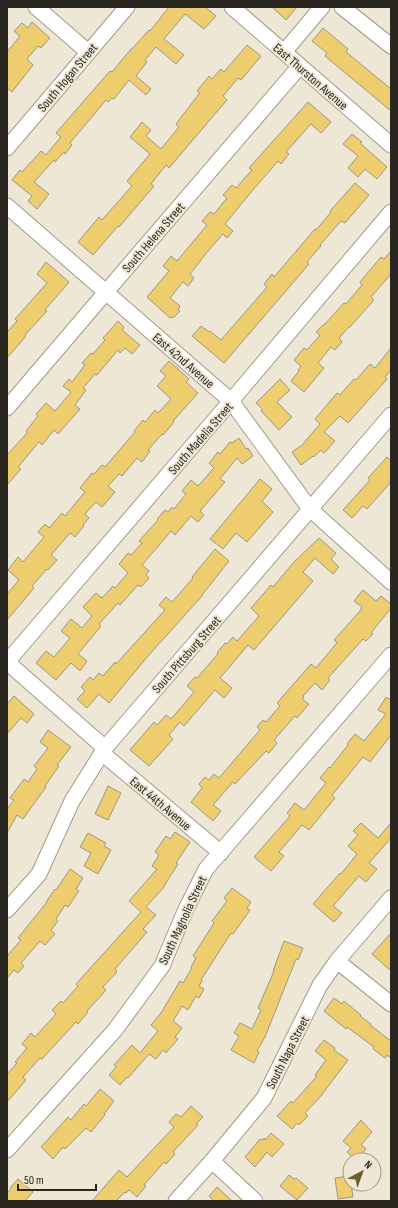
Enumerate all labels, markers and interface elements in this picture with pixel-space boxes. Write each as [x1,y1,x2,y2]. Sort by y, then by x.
street label: South Hogan Street [34,40,101,115]
street label: East Thurston Avenue [270,40,351,114]
street label: South Helena Street [119,199,189,276]
street label: East 42nd Avenue [149,330,217,392]
street label: South Madelia Street [165,399,237,478]
street label: South Pittsburg Street [149,613,225,697]
street label: East 44th Avenue [126,773,194,834]
street label: South Magnolia Street [155,873,211,968]
street label: South Napa Street [263,1013,313,1092]
north arrow [342,1152,382,1192]
text: N [362,1158,375,1172]
scale bar [18,1166,96,1192]
text: 50 m [24,1173,44,1188]

